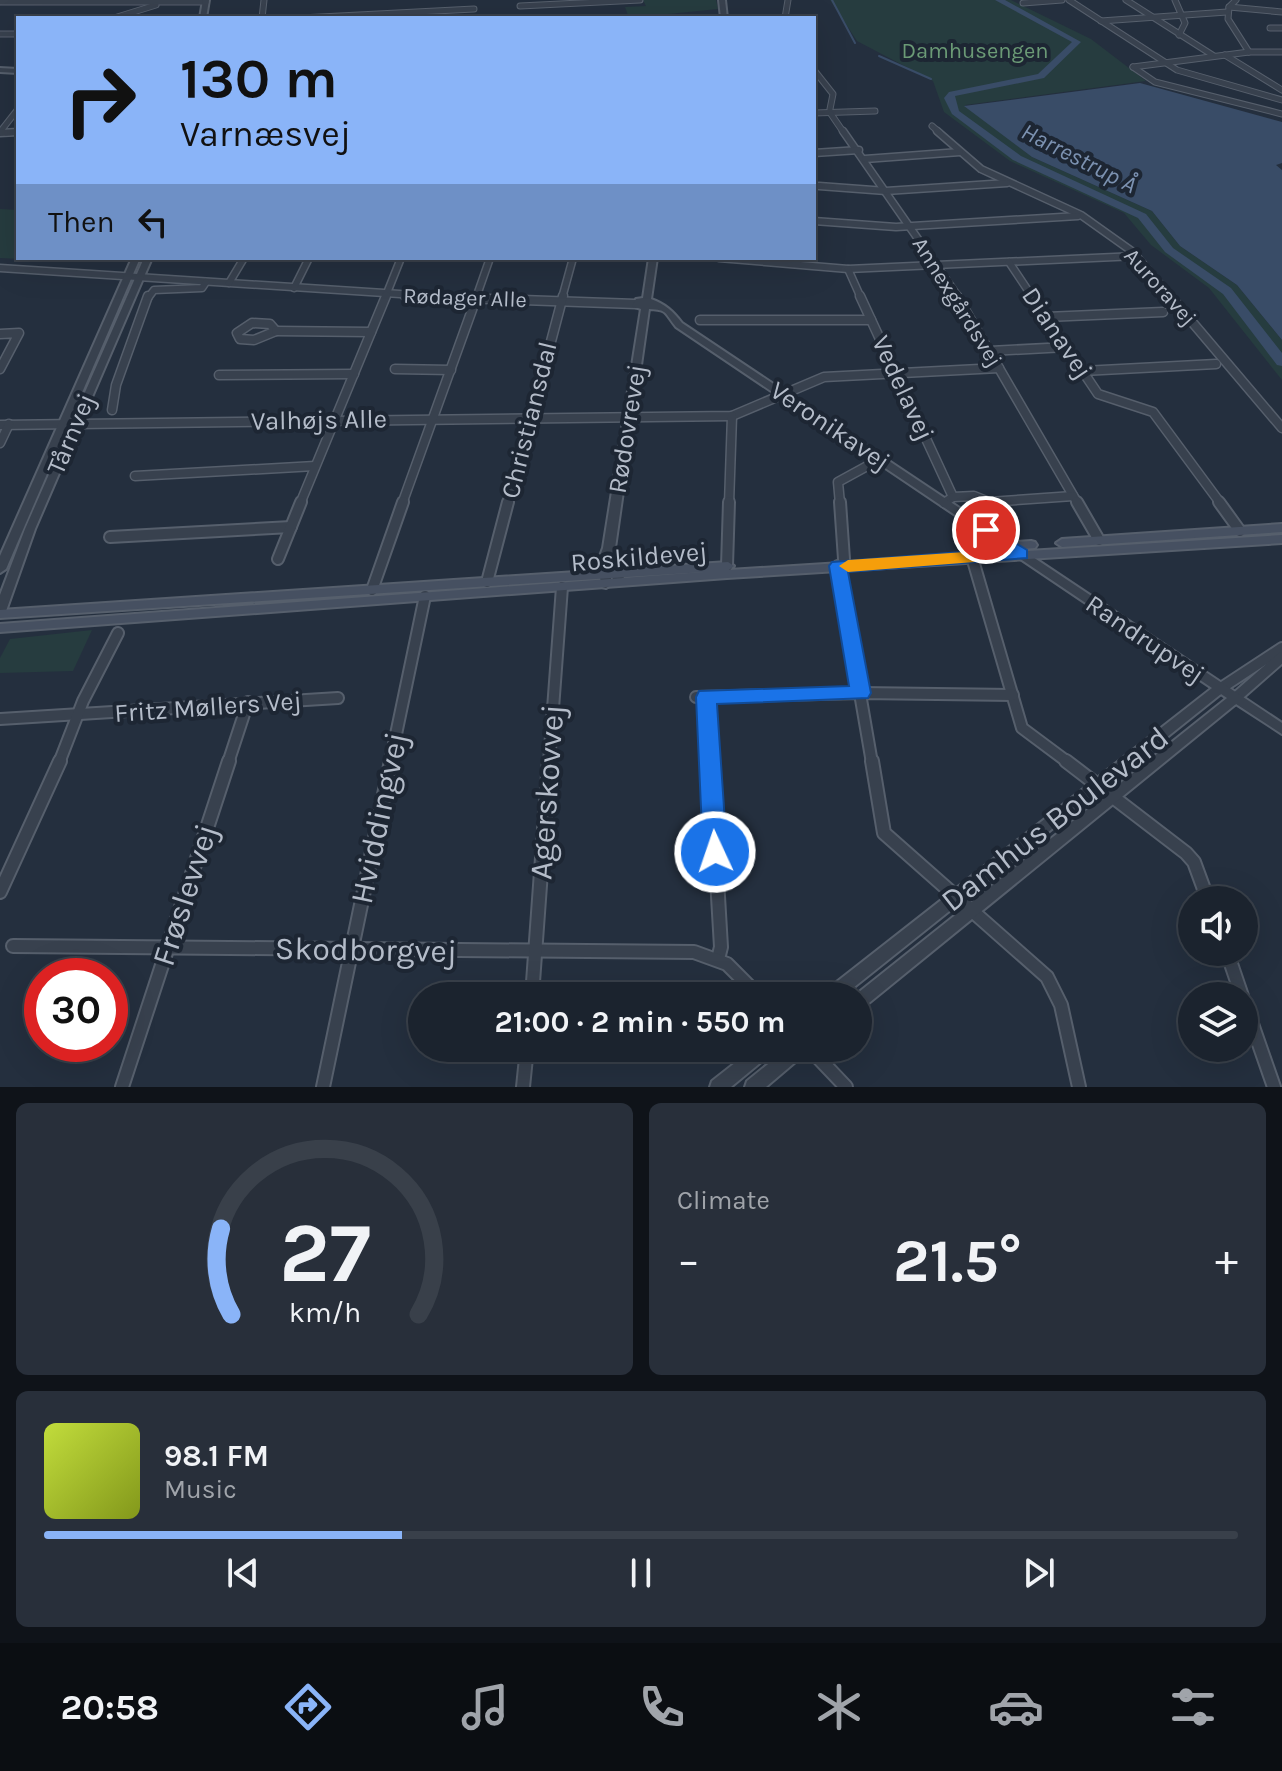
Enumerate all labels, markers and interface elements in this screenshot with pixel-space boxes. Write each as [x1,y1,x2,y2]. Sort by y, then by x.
park label: Damhusengen [902,38,1048,64]
text: 130 m [180,46,338,111]
icon: right [48,48,152,152]
text: Varnæsvej [180,113,351,155]
water label: Harrestrup Å [1017,116,1142,199]
icon: left [131,200,175,244]
text: Then [48,204,115,240]
street label: Annexgårdsvej [907,232,1007,372]
street label: Auroravej [1118,243,1202,331]
street label: Dianavej [1015,281,1099,385]
street label: Rødager Alle [403,283,527,313]
street label: Vedelavej [865,331,941,445]
street label: Christiansdal [495,338,563,502]
street label: Rødovrevej [602,362,652,496]
street label: Veronikavej [764,375,896,477]
street label: Tårnvej [40,389,102,479]
street label: Valhøjs Alle [251,403,387,437]
pin [952,496,1020,564]
icon: arrive [964,508,1008,552]
street label: Roskildevej [570,536,708,578]
street label: Randrupvej [1080,588,1210,690]
street label: Fritz Møllers Vej [113,685,303,729]
street label: Agerskovvej [522,703,572,881]
street label: Damhus Boulevard [934,719,1176,919]
street label: Hviddingvej [343,729,415,907]
position arrow [673,810,757,894]
street label: Frøslevvej [145,820,225,970]
map controls [1178,886,1258,1062]
button: sound [1178,886,1258,966]
street label: Skodborgvej [275,930,457,970]
speed limit sign: 30 [24,958,128,1062]
button: layers [1178,982,1258,1062]
text: 21:00 · 2 min · 550 m [495,1004,785,1040]
text: Climate [677,1185,770,1216]
text: 27 [279,1205,370,1302]
text: 21.5° [893,1226,1022,1296]
text: − [677,1235,700,1286]
text: + [1215,1235,1238,1286]
text: km/h [288,1296,361,1329]
text: 98.1 FM [164,1438,269,1474]
text: Music [164,1474,237,1505]
icon: previous [221,1551,265,1595]
icon: pause [619,1551,663,1595]
icon: next [1017,1551,1061,1595]
icon: directions [280,1679,336,1735]
icon: music [457,1679,513,1735]
icon: phone [634,1679,690,1735]
icon: climate [811,1679,867,1735]
icon: car [988,1679,1044,1735]
icon: filters [1165,1679,1221,1735]
text: 20:58 [61,1686,159,1728]

